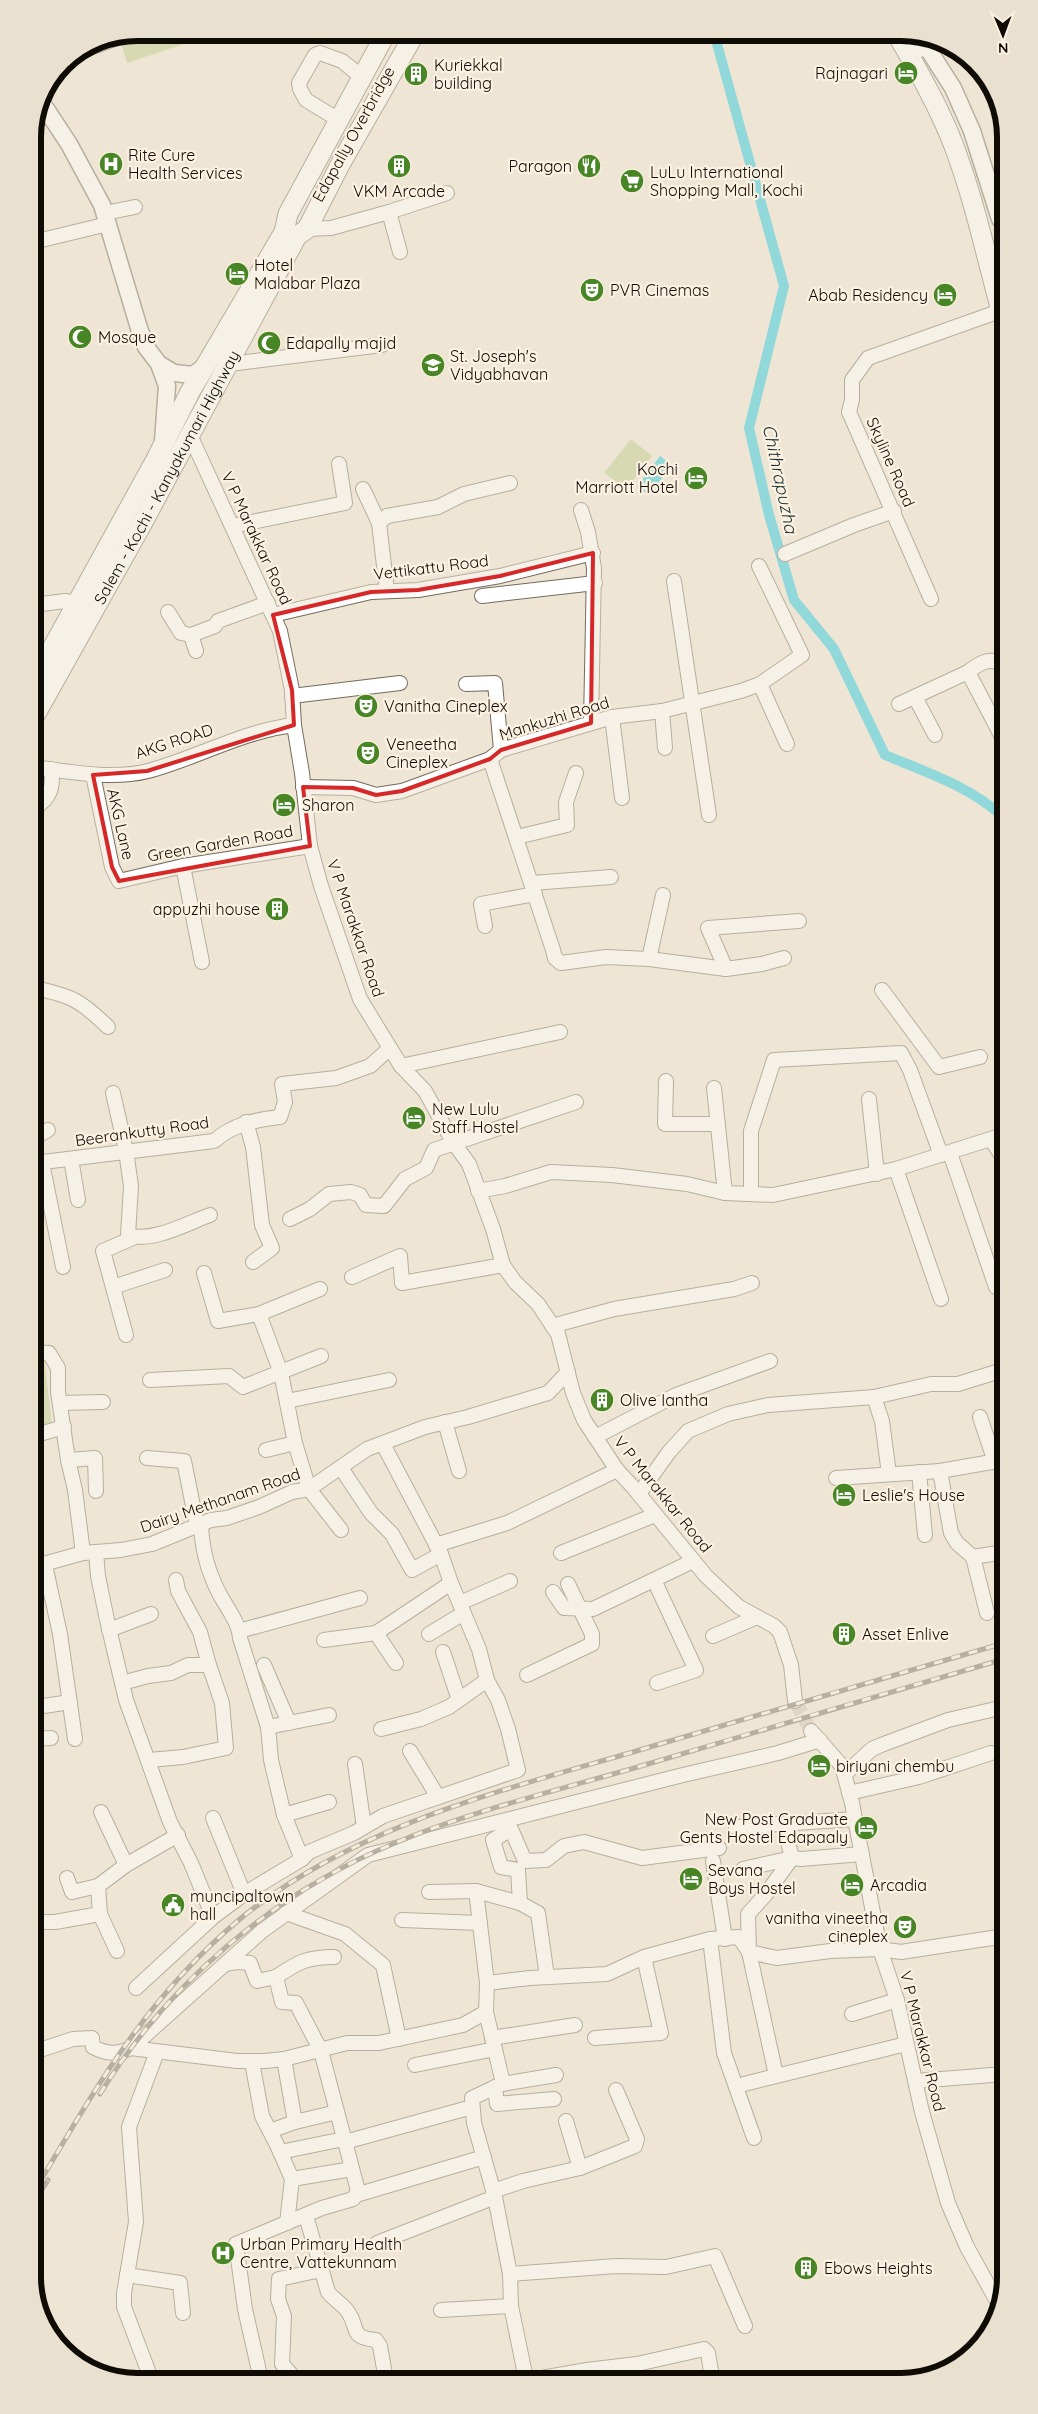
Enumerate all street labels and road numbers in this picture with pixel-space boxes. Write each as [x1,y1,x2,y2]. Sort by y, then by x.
street label: Edapally Overbridge [307,63,399,205]
street label: Salem - Kochi - Kanyakumari Highway [89,347,244,608]
street label: Skyline Road [862,414,920,510]
street label: V P Marakkar Road [217,468,297,608]
street label: Vettikattu Road [372,550,490,584]
street label: Mankuzhi Road [497,692,611,744]
street label: AKG ROAD [133,719,215,763]
street label: AKG Lane [103,786,139,862]
street label: Green Garden Road [146,820,294,866]
street label: V P Marakkar Road [323,856,389,1000]
street label: Beerankutty Road [74,1112,210,1150]
street label: V P Marakkar Road [610,1432,716,1556]
street label: Dairy Methanam Road [137,1463,303,1537]
street label: V P Marakkar Road [896,1969,950,2113]

